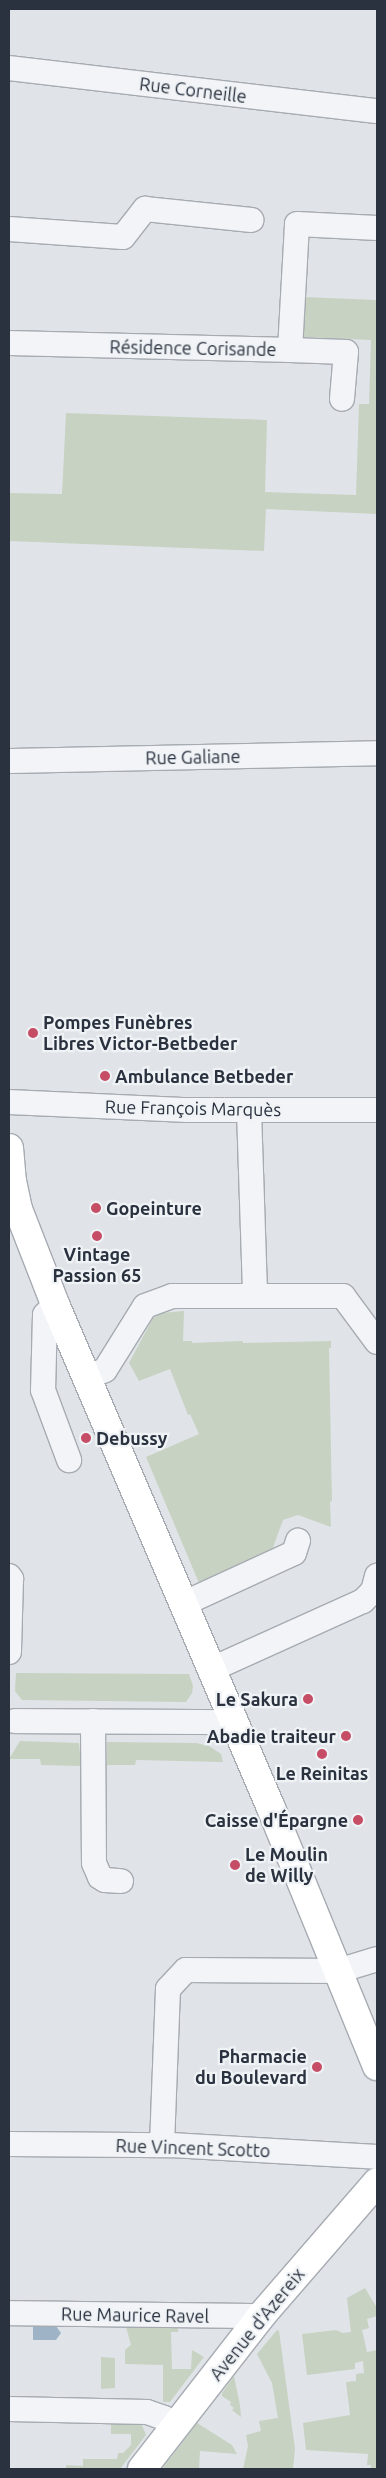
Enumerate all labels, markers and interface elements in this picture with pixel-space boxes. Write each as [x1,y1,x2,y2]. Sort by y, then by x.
street label: Rue Corneille [138,73,248,107]
street label: Résidence Corisande [109,336,277,360]
street label: Rue Galiane [145,745,241,769]
place label: Pompes Funèbres Libres Victor-Betbeder [43,1012,237,1054]
marker: Pompes Funèbres Libres Victor-Betbeder [27,1027,39,1039]
place label: Ambulance Betbeder [115,1065,293,1087]
marker: Ambulance Betbeder [99,1070,111,1082]
street label: Rue François Marquès [105,1096,281,1120]
place label: Gopeinture [106,1197,202,1219]
marker: Gopeinture [90,1202,102,1214]
marker: Vintage Passion 65 [91,1230,103,1242]
place label: Vintage Passion 65 [53,1244,141,1286]
place label: Debussy [96,1427,167,1449]
marker: Debussy [80,1432,92,1444]
place label: Le Sakura [216,1688,298,1710]
marker: Le Sakura [302,1693,314,1705]
place label: Abadie traiteur [207,1725,336,1747]
marker: Abadie traiteur [340,1730,352,1742]
marker: Le Reinitas [316,1748,328,1760]
place label: Le Reinitas [276,1762,368,1784]
place label: Caisse d'Épargne [205,1809,348,1831]
marker: Caisse d'Épargne [352,1814,364,1826]
place label: Le Moulin de Willy [245,1844,328,1886]
marker: Le Moulin de Willy [229,1859,241,1871]
place label: Pharmacie du Boulevard [195,2046,307,2088]
marker: Pharmacie du Boulevard [311,2061,323,2073]
street label: Rue Vincent Scotto [115,2135,271,2161]
street label: Avenue d'Azereix [205,2263,309,2385]
street label: Rue Maurice Ravel [61,2303,209,2327]

